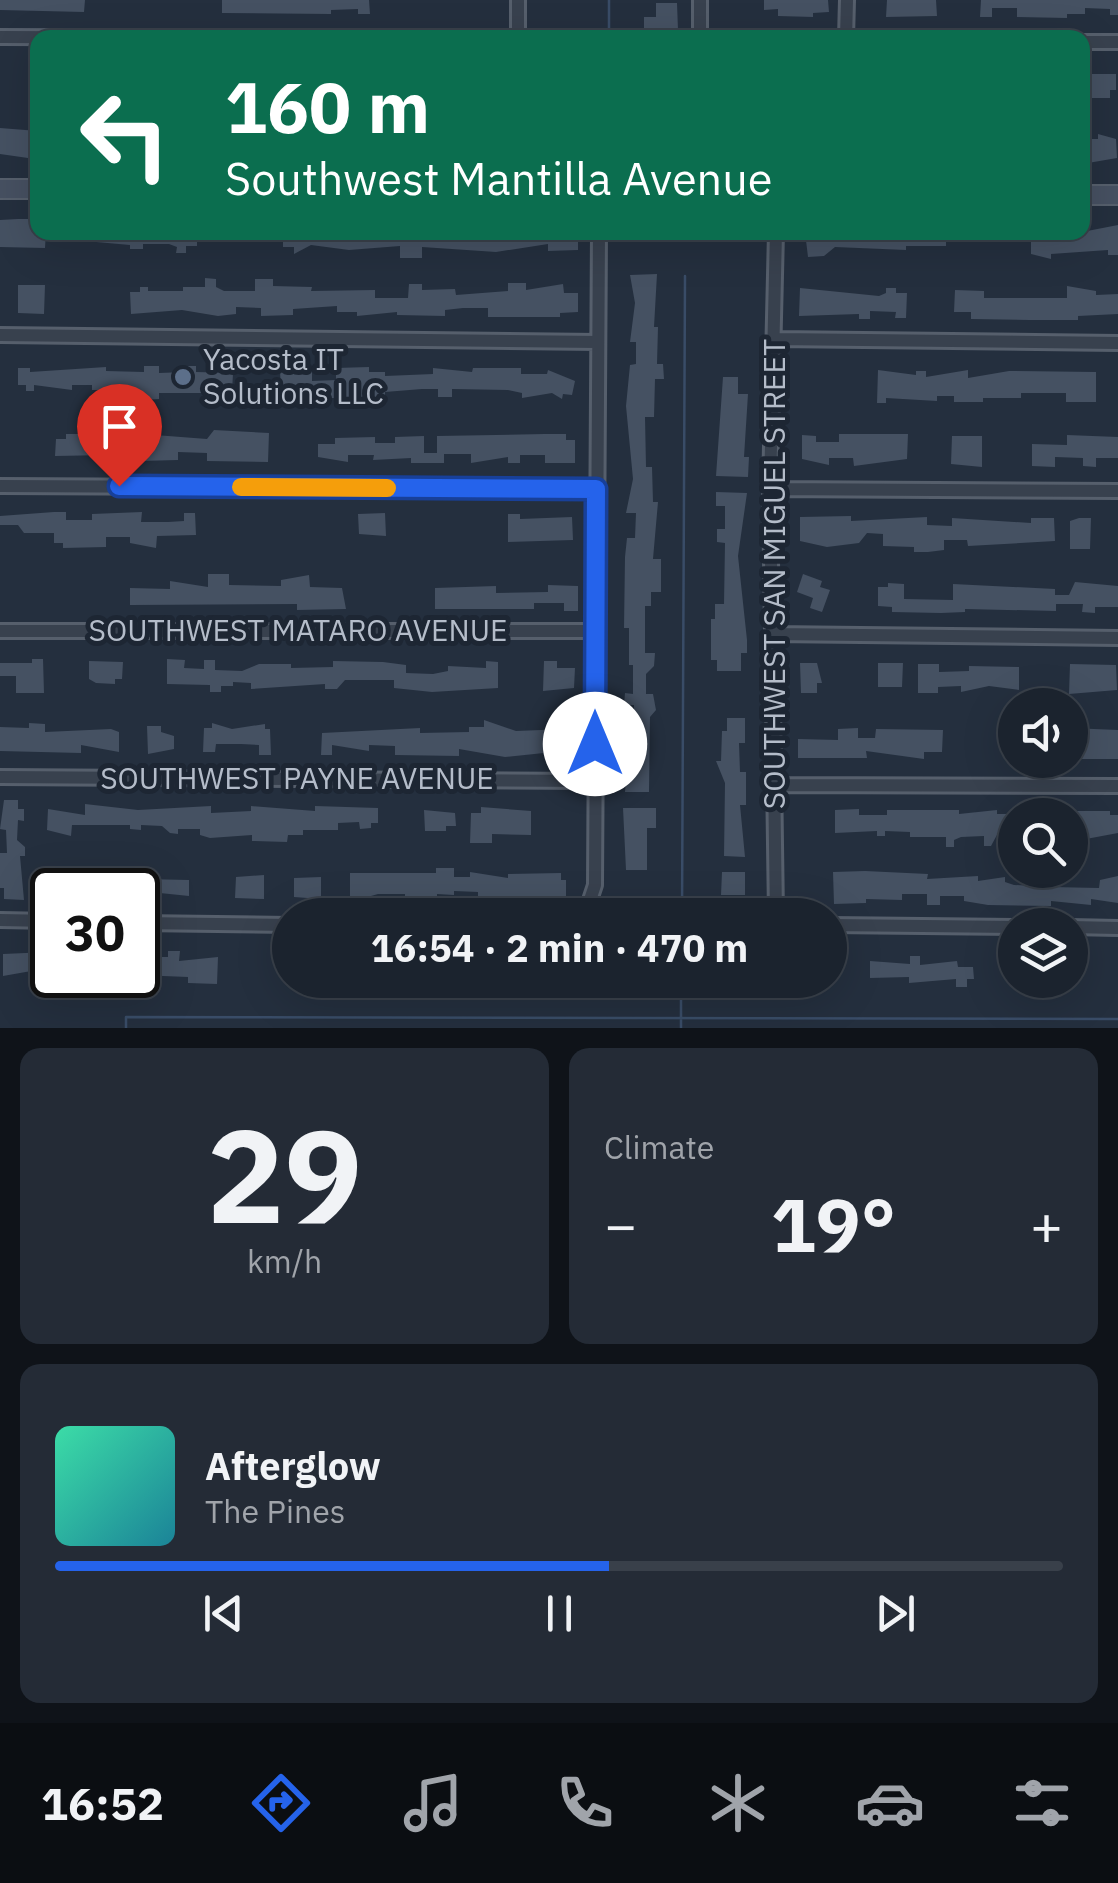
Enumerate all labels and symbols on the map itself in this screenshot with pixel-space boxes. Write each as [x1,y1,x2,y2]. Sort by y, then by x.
place label: Yacosta IT Solutions LLC [203,339,384,412]
street label: SOUTHWEST SAN MIGUEL STREET [754,339,793,809]
marker: Yacosta IT Solutions LLC [172,366,194,388]
pin [77,384,162,487]
street label: SOUTHWEST MATARO AVENUE [89,610,507,649]
position arrow [543,692,647,796]
street label: SOUTHWEST PAYNE AVENUE [100,758,494,797]
speed limit sign: 30 [30,868,160,998]

